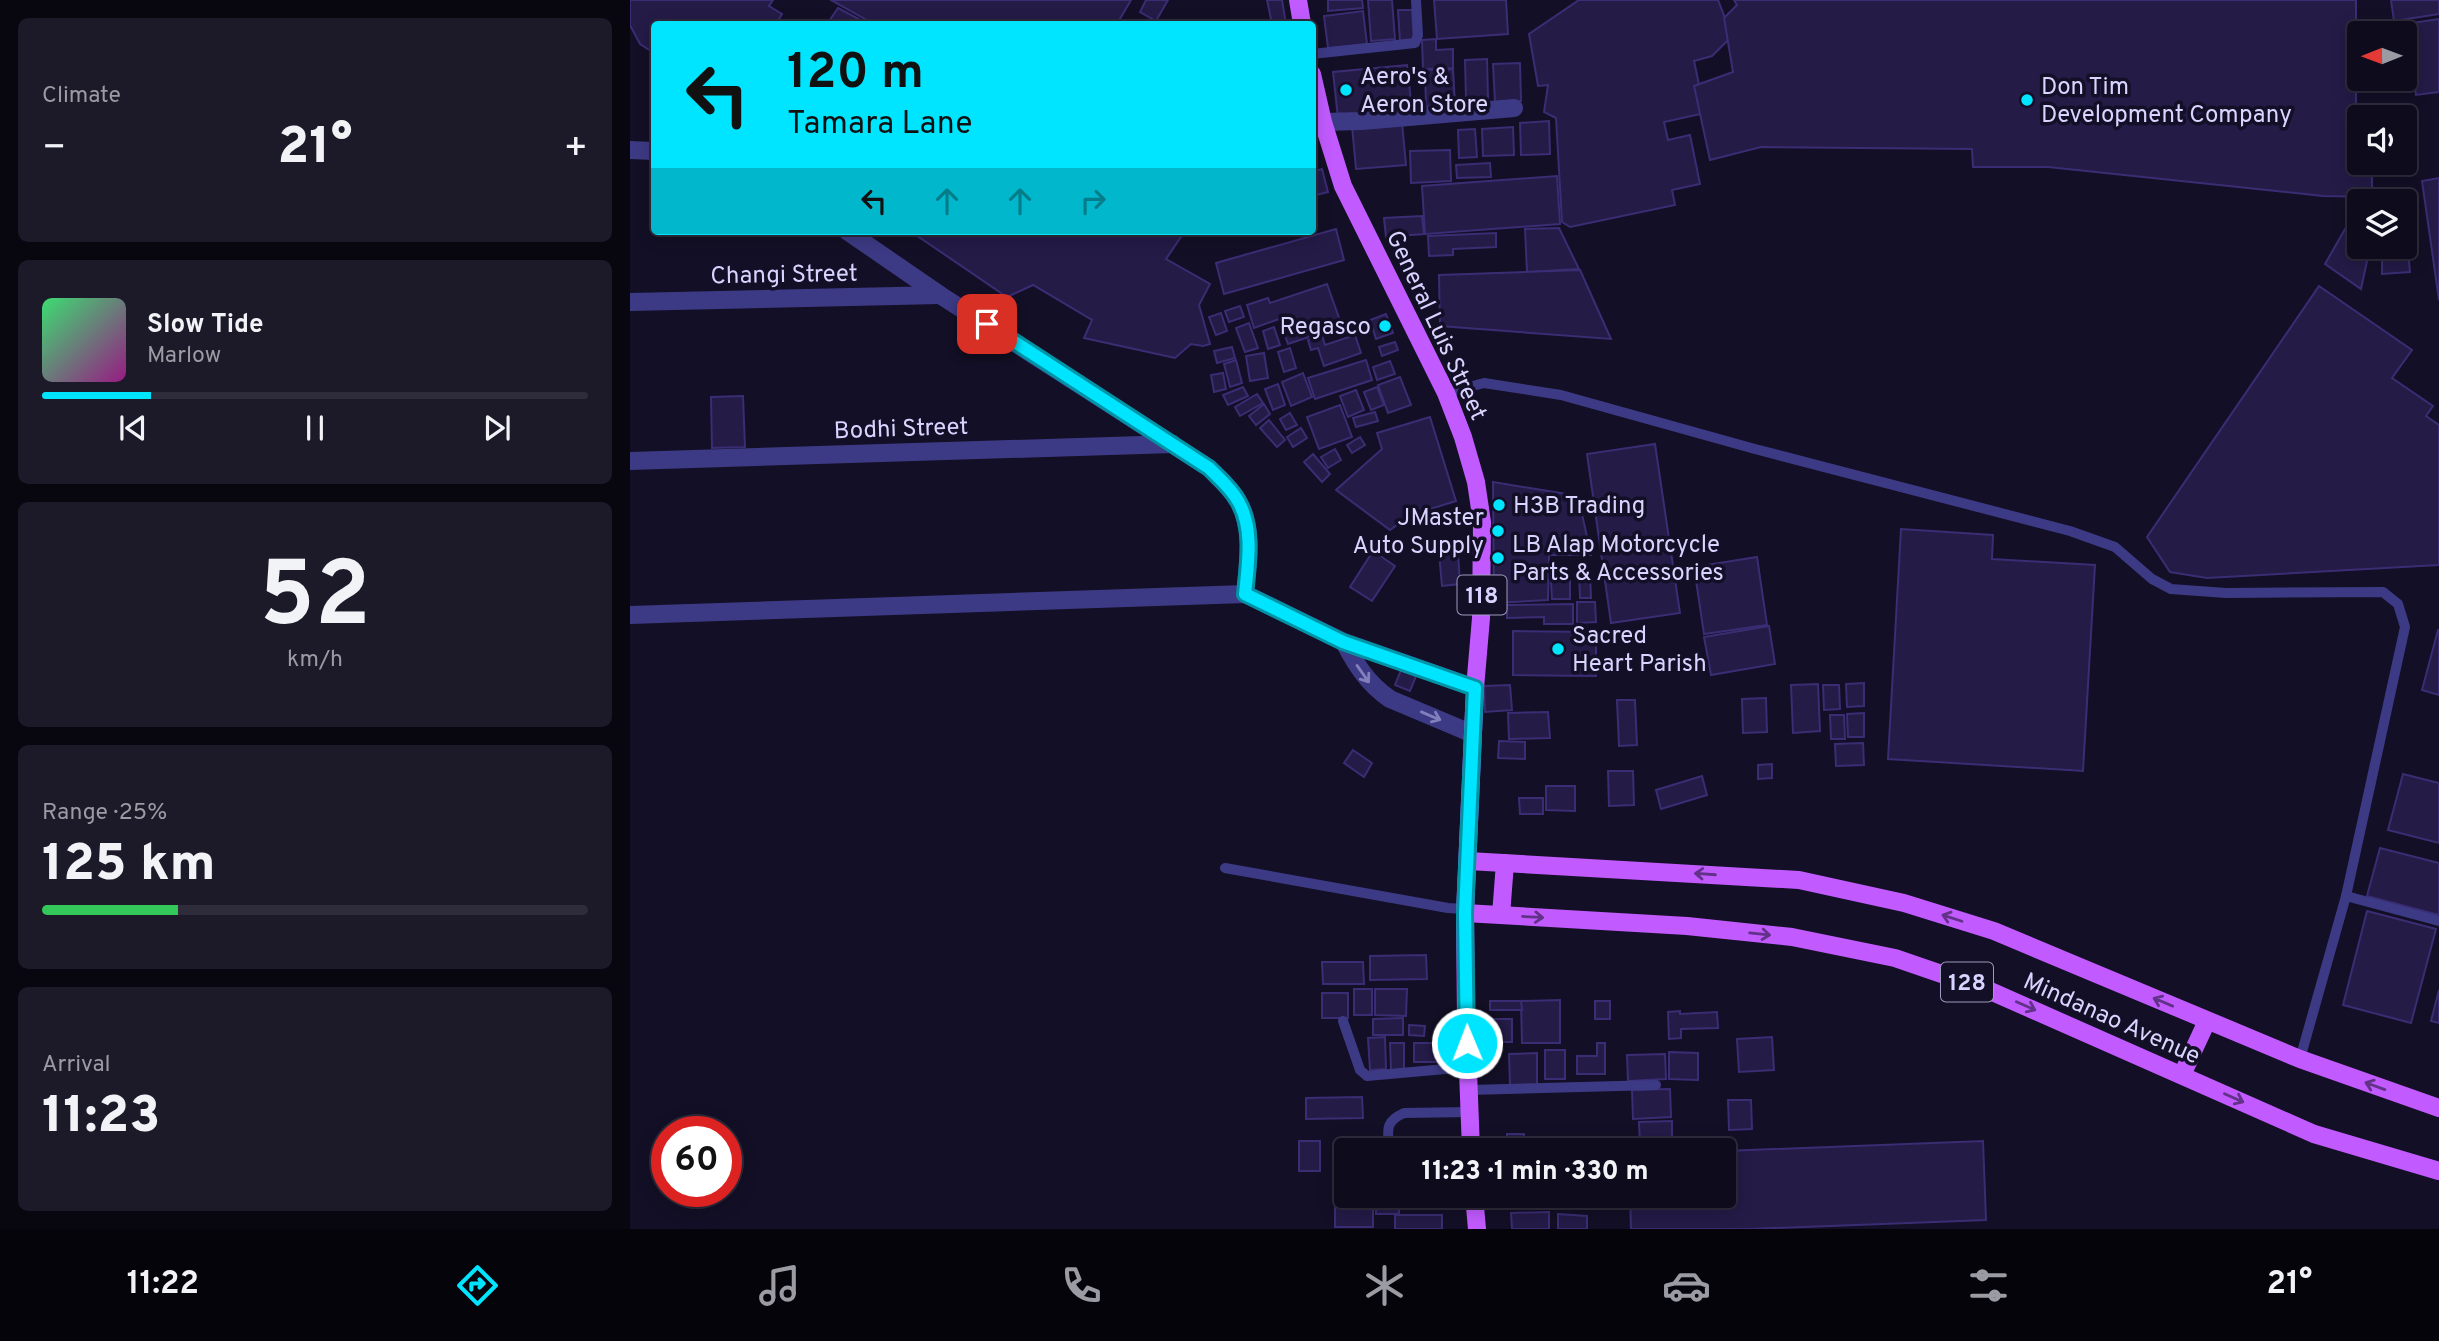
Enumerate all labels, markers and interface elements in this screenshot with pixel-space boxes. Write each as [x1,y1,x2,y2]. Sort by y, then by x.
north arrow [2347,21,2417,91]
map controls [2347,21,2417,259]
text: 120 m [787,44,924,106]
icon: left [672,49,763,140]
place label: Aero's & Aeron Store [1360,63,1488,121]
place label: Don Tim Development Company [2041,73,2292,131]
text: Climate [42,82,121,111]
marker: Aero's & Aeron Store [1338,82,1354,98]
marker: Don Tim Development Company [2019,92,2035,108]
text: Tamara Lane [787,105,972,145]
button: sound [2347,105,2417,175]
text: 21° [278,116,352,182]
text: − [42,125,67,174]
text: + [563,125,588,174]
icon: left [855,182,893,220]
icon: ahead [928,182,966,220]
icon: ahead [1001,182,1039,220]
icon: right [1074,182,1112,220]
button: layers [2347,189,2417,259]
street label: General Luis Street [1378,226,1492,426]
street label: Changi Street [710,260,858,292]
pin [957,294,1017,354]
icon: arrive [968,305,1006,343]
text: Slow Tide [147,309,264,342]
place label: Regasco [1279,313,1371,343]
marker: Regasco [1377,318,1393,334]
text: Marlow [147,342,221,371]
icon: previous [114,409,152,447]
icon: pause [296,409,334,447]
icon: next [478,409,516,447]
street label: Bodhi Street [833,413,969,447]
place label: H3B Trading [1513,492,1645,522]
marker: H3B Trading [1491,497,1507,513]
place label: JMaster Auto Supply [1352,504,1484,562]
marker: JMaster Auto Supply [1490,523,1506,539]
place label: LB Alap Motorcycle Parts & Accessories [1512,531,1724,589]
text: 52 [259,543,371,658]
marker: LB Alap Motorcycle Parts & Accessories [1490,550,1506,566]
road number: 118 [1458,576,1506,614]
place label: Sacred Heart Parish [1572,622,1707,680]
marker: Sacred Heart Parish [1550,641,1566,657]
text: km/h [287,646,343,675]
one-way arrow [1356,664,1370,683]
one-way arrow [1420,710,1442,723]
text: Range · 25% [42,799,167,828]
text: 125 km [42,833,216,899]
one-way arrow [1694,867,1717,880]
one-way arrow [1941,910,1963,923]
one-way arrow [1522,911,1544,924]
one-way arrow [1748,928,1771,941]
road number: 128 [1941,962,1993,1001]
street label: Mindanao Avenue [2018,967,2204,1072]
one-way arrow [2153,995,2174,1008]
one-way arrow [2014,1000,2036,1013]
position arrow [1430,1006,1504,1080]
text: Arrival [42,1051,111,1080]
one-way arrow [2364,1079,2386,1091]
text: 11:23 [42,1085,160,1151]
one-way arrow [2222,1092,2244,1105]
speed limit sign: 60 [651,1116,742,1207]
text: 11:23 · 1 min · 330 m [1422,1156,1648,1189]
icon: directions [453,1261,502,1310]
icon: music [755,1261,804,1310]
icon: phone [1057,1261,1106,1310]
icon: climate [1360,1261,1409,1310]
icon: car [1662,1261,1711,1310]
icon: filters [1964,1261,2013,1310]
text: 11:22 [127,1265,199,1305]
text: 21° [2267,1265,2312,1305]

